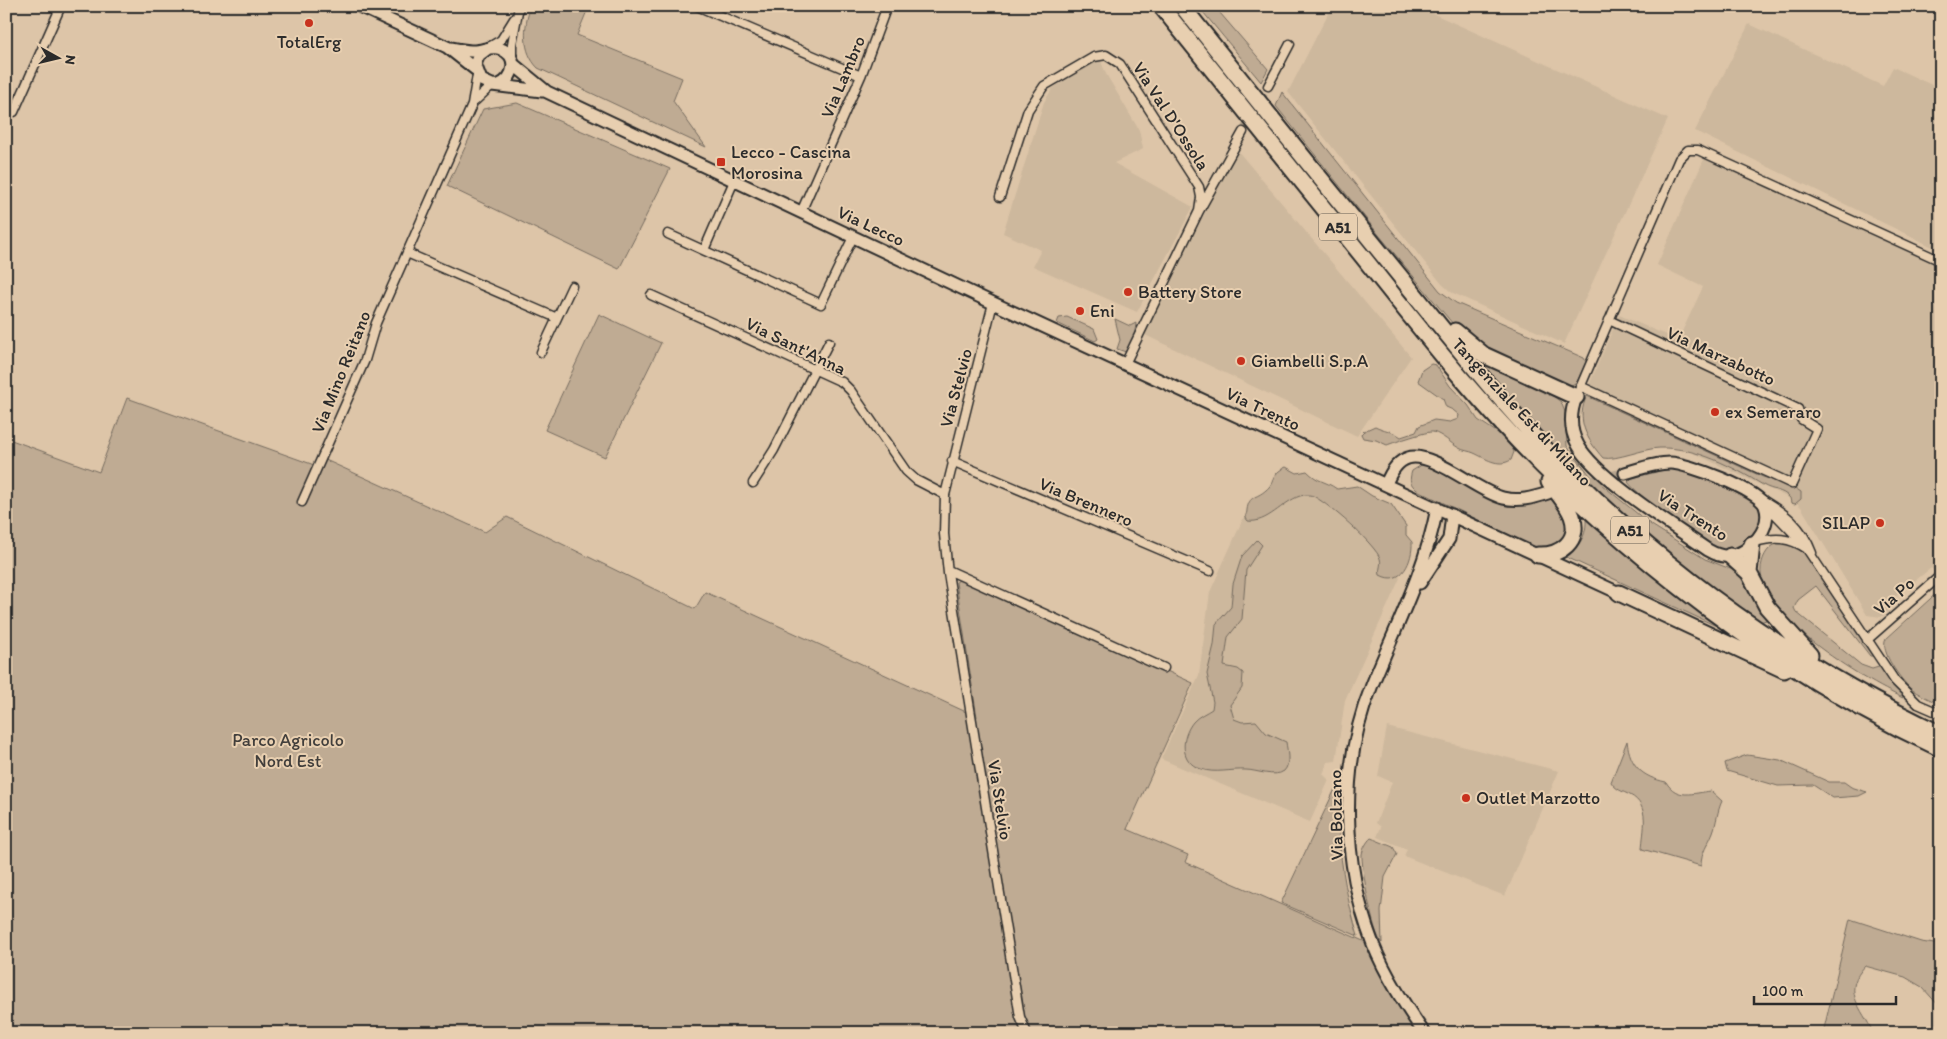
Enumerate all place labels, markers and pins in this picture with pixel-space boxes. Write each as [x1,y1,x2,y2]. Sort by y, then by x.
marker: TotalErg [303,17,315,29]
place label: TotalErg [277,31,342,53]
place label: Lecco - Cascina Morosina [731,141,851,184]
marker: Lecco - Cascina Morosina [715,156,727,168]
place label: Battery Store [1138,281,1242,303]
marker: Battery Store [1122,286,1134,298]
place label: Eni [1090,300,1115,322]
marker: Eni [1074,305,1086,317]
place label: Giambelli S.p.A [1251,350,1369,372]
marker: Giambelli S.p.A [1235,355,1247,367]
place label: ex Semeraro [1725,401,1821,423]
marker: ex Semeraro [1709,406,1721,418]
place label: SILAP [1822,512,1870,534]
marker: SILAP [1874,517,1886,529]
place label: Outlet Marzotto [1476,787,1600,809]
marker: Outlet Marzotto [1460,792,1472,804]

